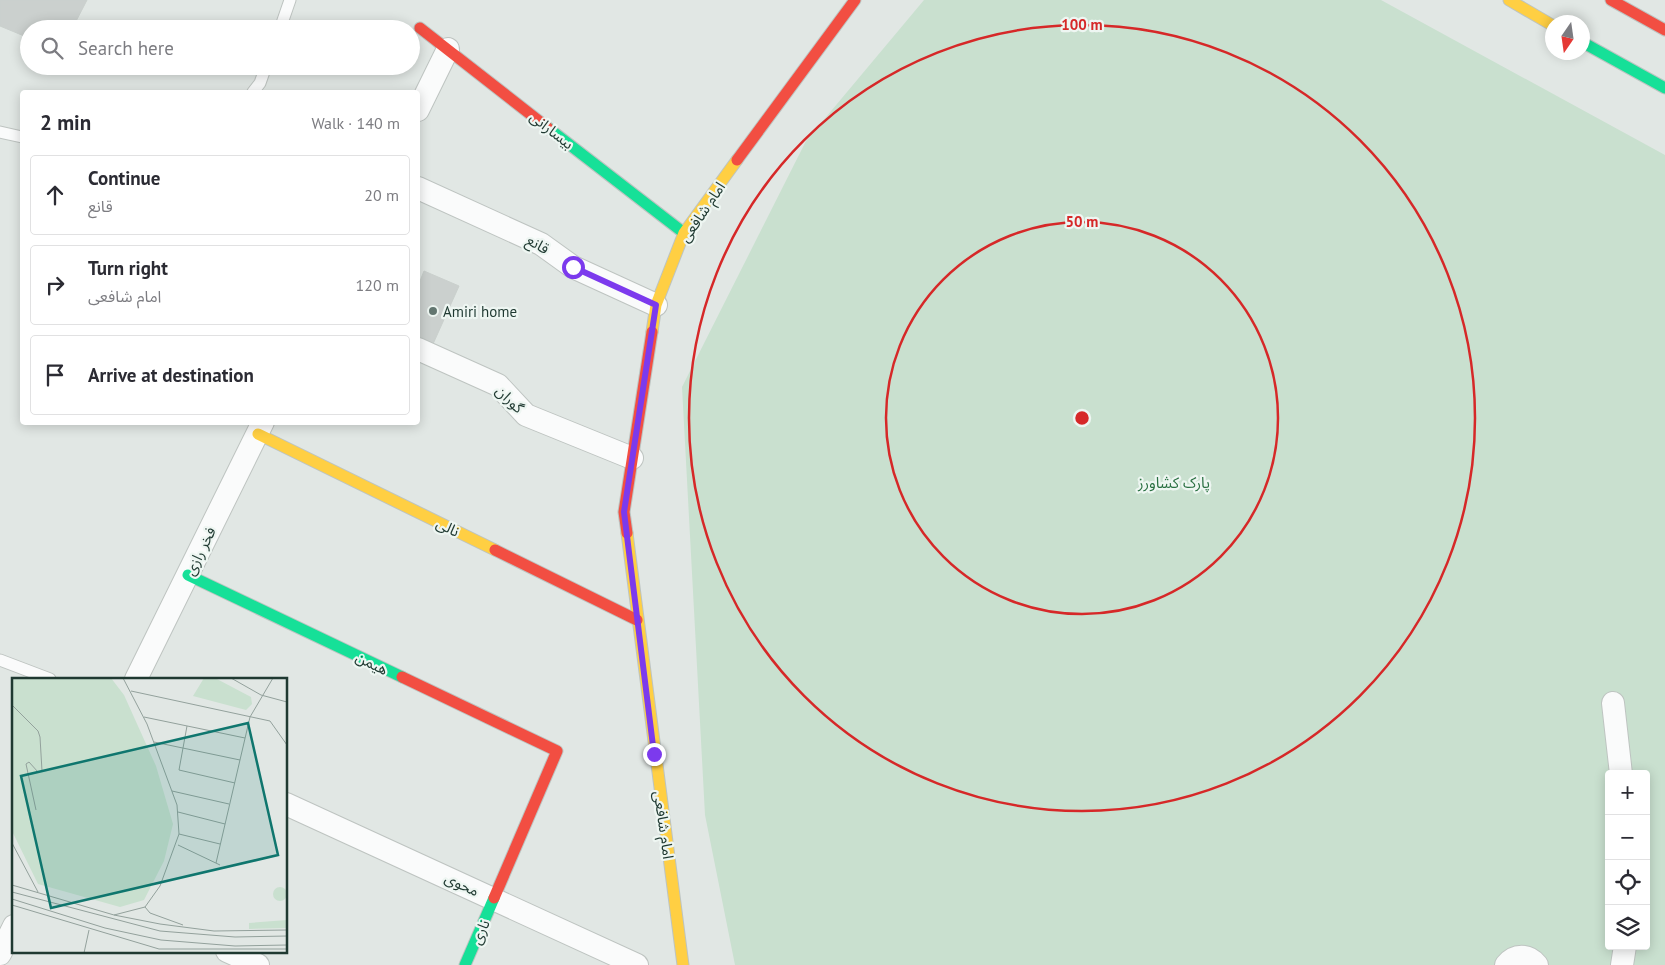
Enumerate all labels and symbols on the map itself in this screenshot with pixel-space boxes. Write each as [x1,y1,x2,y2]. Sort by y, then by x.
text: 100 m [1061,15,1103,34]
north arrow [1545,15,1590,60]
street label: بیسارانی [526,107,578,153]
street label: امام شافعی [675,178,731,247]
text: 50 m [1066,212,1098,231]
street label: قانع [522,230,553,261]
route start [562,256,585,279]
place label: Amiri home [443,302,517,321]
marker: Amiri home [427,305,439,317]
street label: گوران [492,381,529,418]
centre of rings [1073,409,1091,427]
park label: پارک کشاورز [1137,473,1210,493]
street label: نالی [433,513,463,541]
street label: فخر رازی [180,523,220,578]
street label: هیمن [353,647,391,679]
inset map [12,678,288,952]
route end [643,743,666,766]
street label: امام شافعی [648,790,678,861]
street label: محوی [442,868,482,900]
street label: ناری [466,917,494,947]

